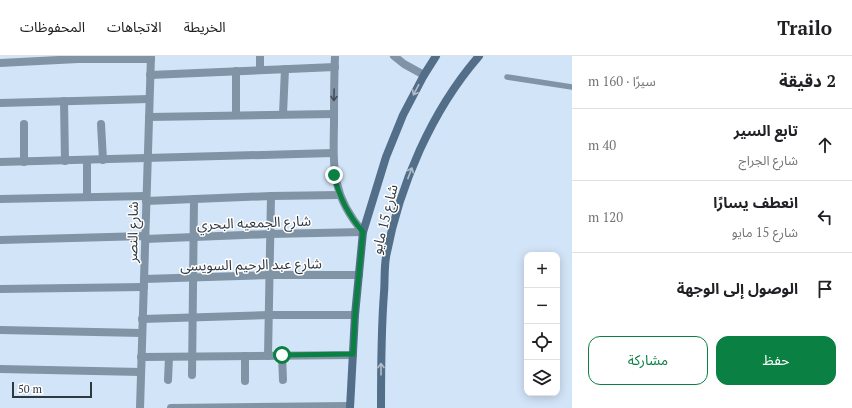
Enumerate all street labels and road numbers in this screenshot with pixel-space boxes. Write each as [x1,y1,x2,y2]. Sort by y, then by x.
street label: شارع 15 مايو [366,182,404,256]
street label: شارع النصر [122,201,144,264]
street label: شارع الجمعيه البحري [197,211,312,236]
street label: شارع عبد الرحيم السويسى [180,253,322,277]

